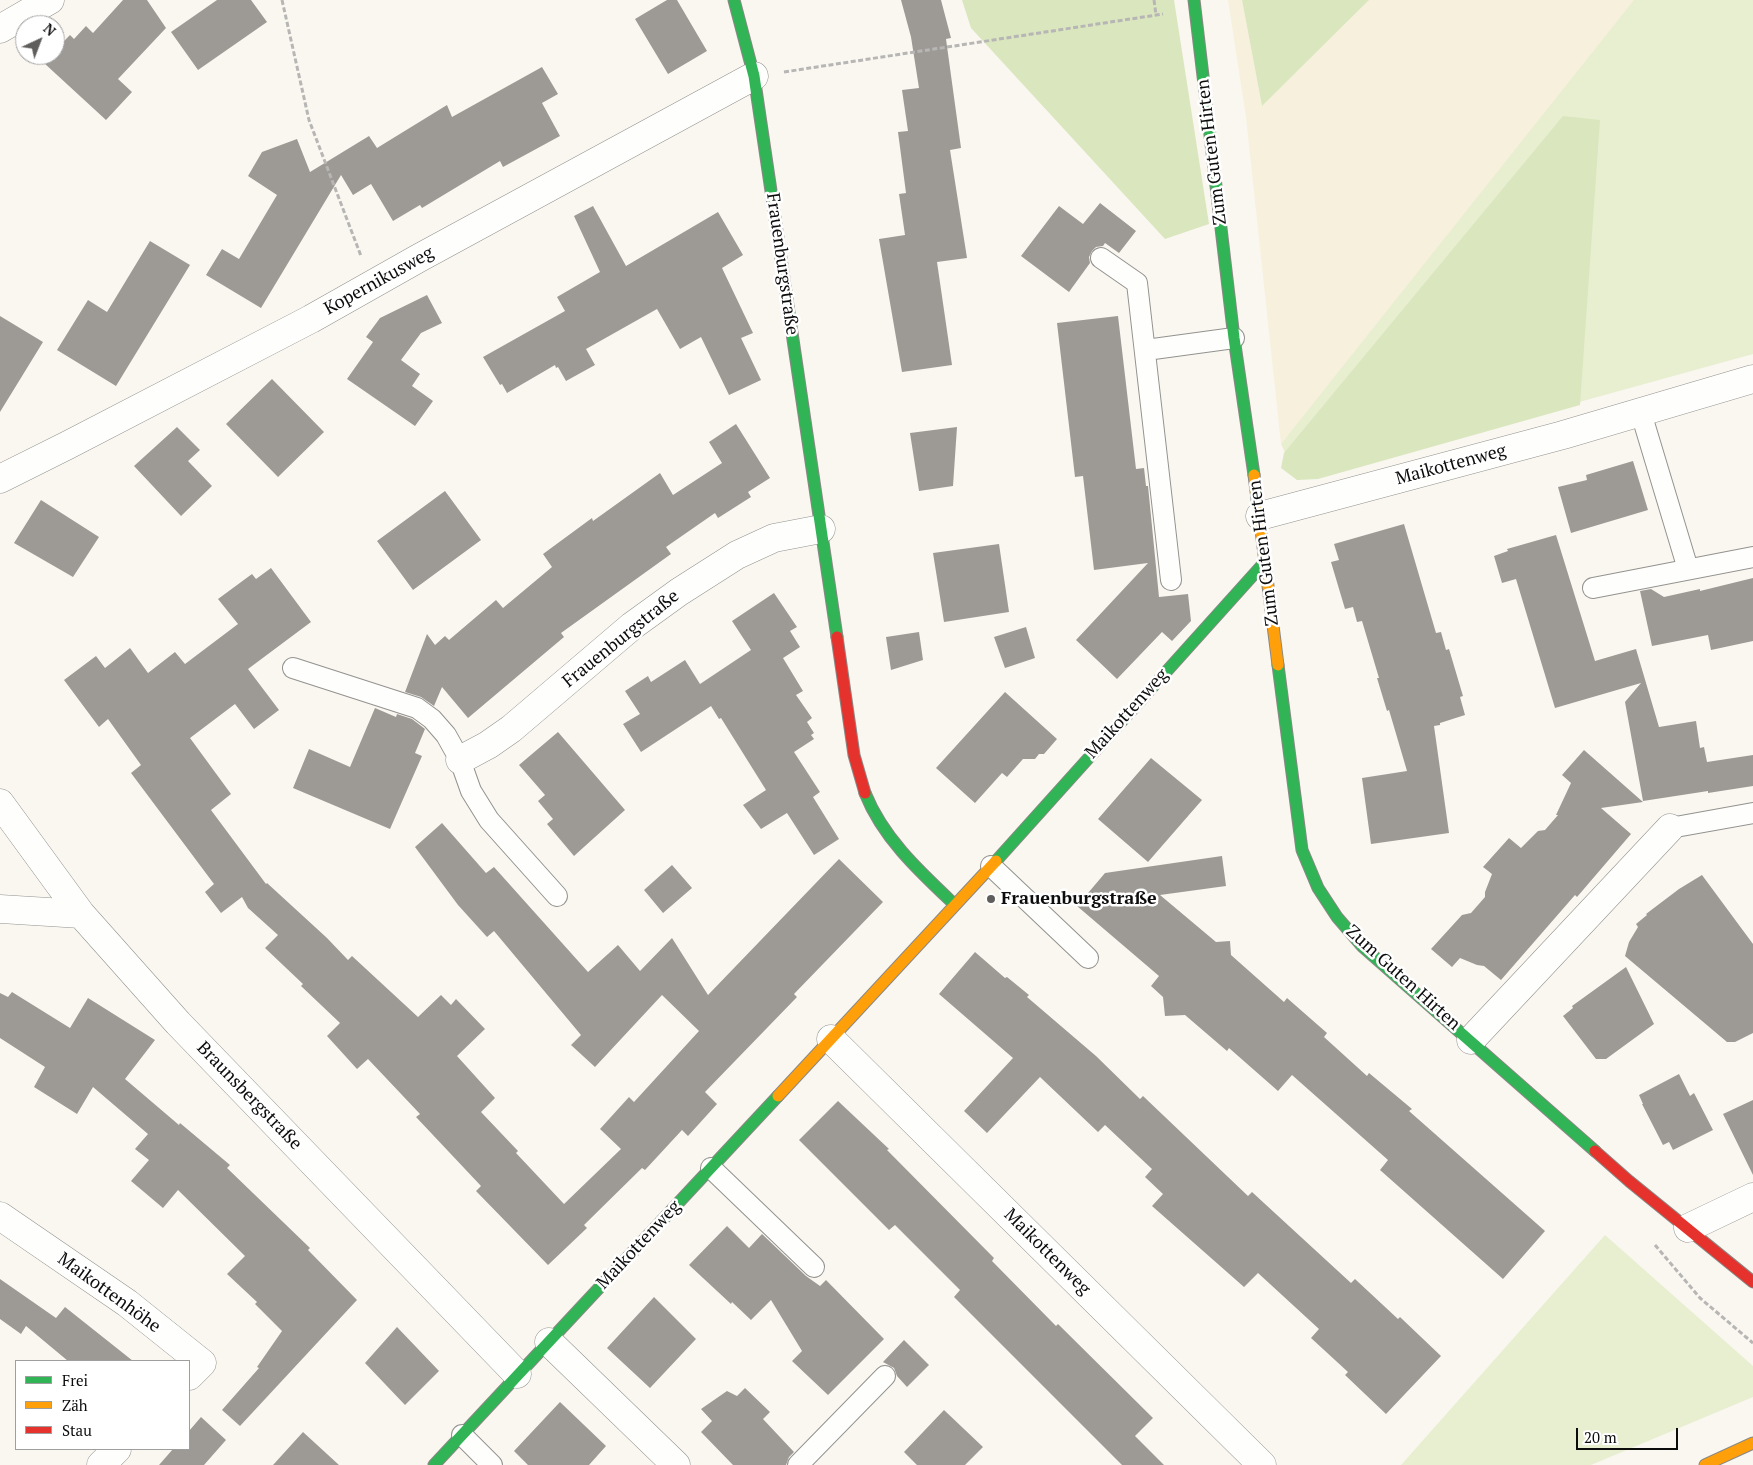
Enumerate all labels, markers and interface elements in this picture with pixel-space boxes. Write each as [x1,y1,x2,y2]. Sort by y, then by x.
north arrow [15,15,65,65]
text: N [40,19,60,40]
street label: Zum Guten Hirten [1192,78,1232,226]
street label: Frauenburgstraße [761,191,803,337]
street label: Kopernikusweg [320,242,438,320]
street label: Maikottenweg [1393,440,1509,490]
street label: Zum Guten Hirten [1244,479,1284,627]
street label: Frauenburgstraße [558,585,684,693]
street label: Maikottenweg [1081,665,1173,763]
place label: Frauenburgstraße [1001,888,1157,910]
marker: Frauenburgstraße [985,893,997,905]
street label: Zum Guten Hirten [1341,921,1465,1035]
street label: Braunsbergstraße [192,1037,306,1155]
street label: Maikottenweg [592,1196,686,1294]
street label: Maikottenweg [999,1204,1095,1300]
street label: Maikottenhöhe [53,1248,165,1338]
legend [15,1360,190,1450]
text: Frei [62,1370,88,1390]
text: Zäh [62,1395,88,1415]
scale bar [1578,1418,1680,1450]
text: Stau [62,1420,92,1440]
text: 20 m [1584,1427,1617,1447]

